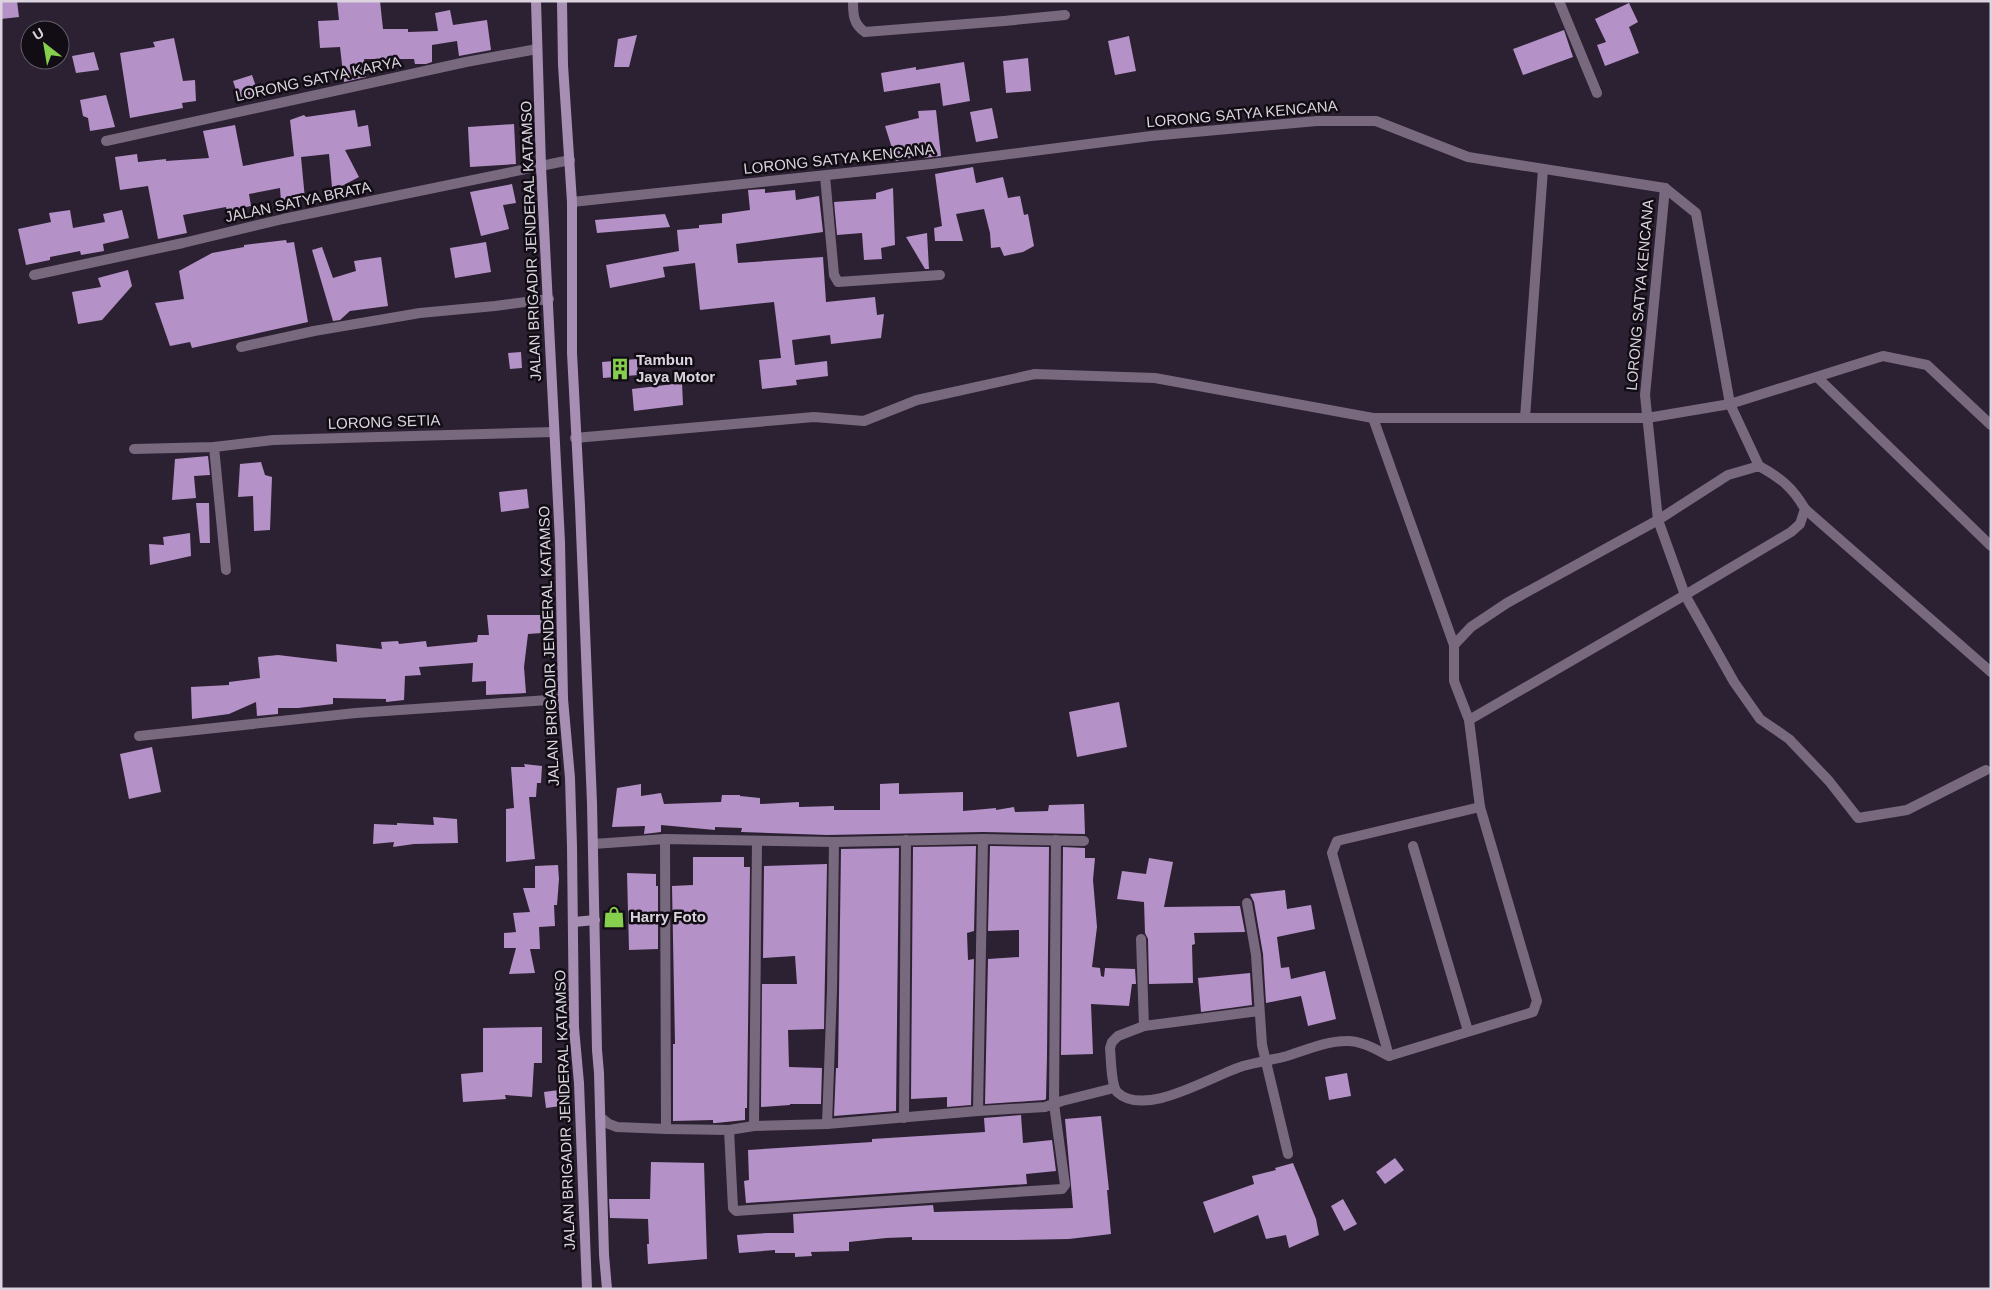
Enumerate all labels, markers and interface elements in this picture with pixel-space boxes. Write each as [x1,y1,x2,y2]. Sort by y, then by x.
north arrow [20,20,70,70]
text: U [30,24,47,43]
street label: LORONG SATYA KARYA [233,53,402,104]
street label: LORONG SATYA KENCANA [1146,97,1338,130]
street label: JALAN BRIGADIR JENDERAL KATAMSO [517,100,544,382]
street label: LORONG SATYA KENCANA [743,140,935,177]
street label: JALAN SATYA BRATA [223,178,373,225]
street label: LORONG SATYA KENCANA [1623,199,1656,391]
place label: Tambun Jaya Motor [636,351,715,385]
building icon: Tambun Jaya Motor [607,356,633,382]
street label: LORONG SETIA [327,411,441,432]
street label: JALAN BRIGADIR JENDERAL KATAMSO [535,505,562,787]
shop icon: Harry Foto [601,904,627,930]
place label: Harry Foto [630,908,706,925]
street label: JALAN BRIGADIR JENDERAL KATAMSO [551,969,578,1251]

